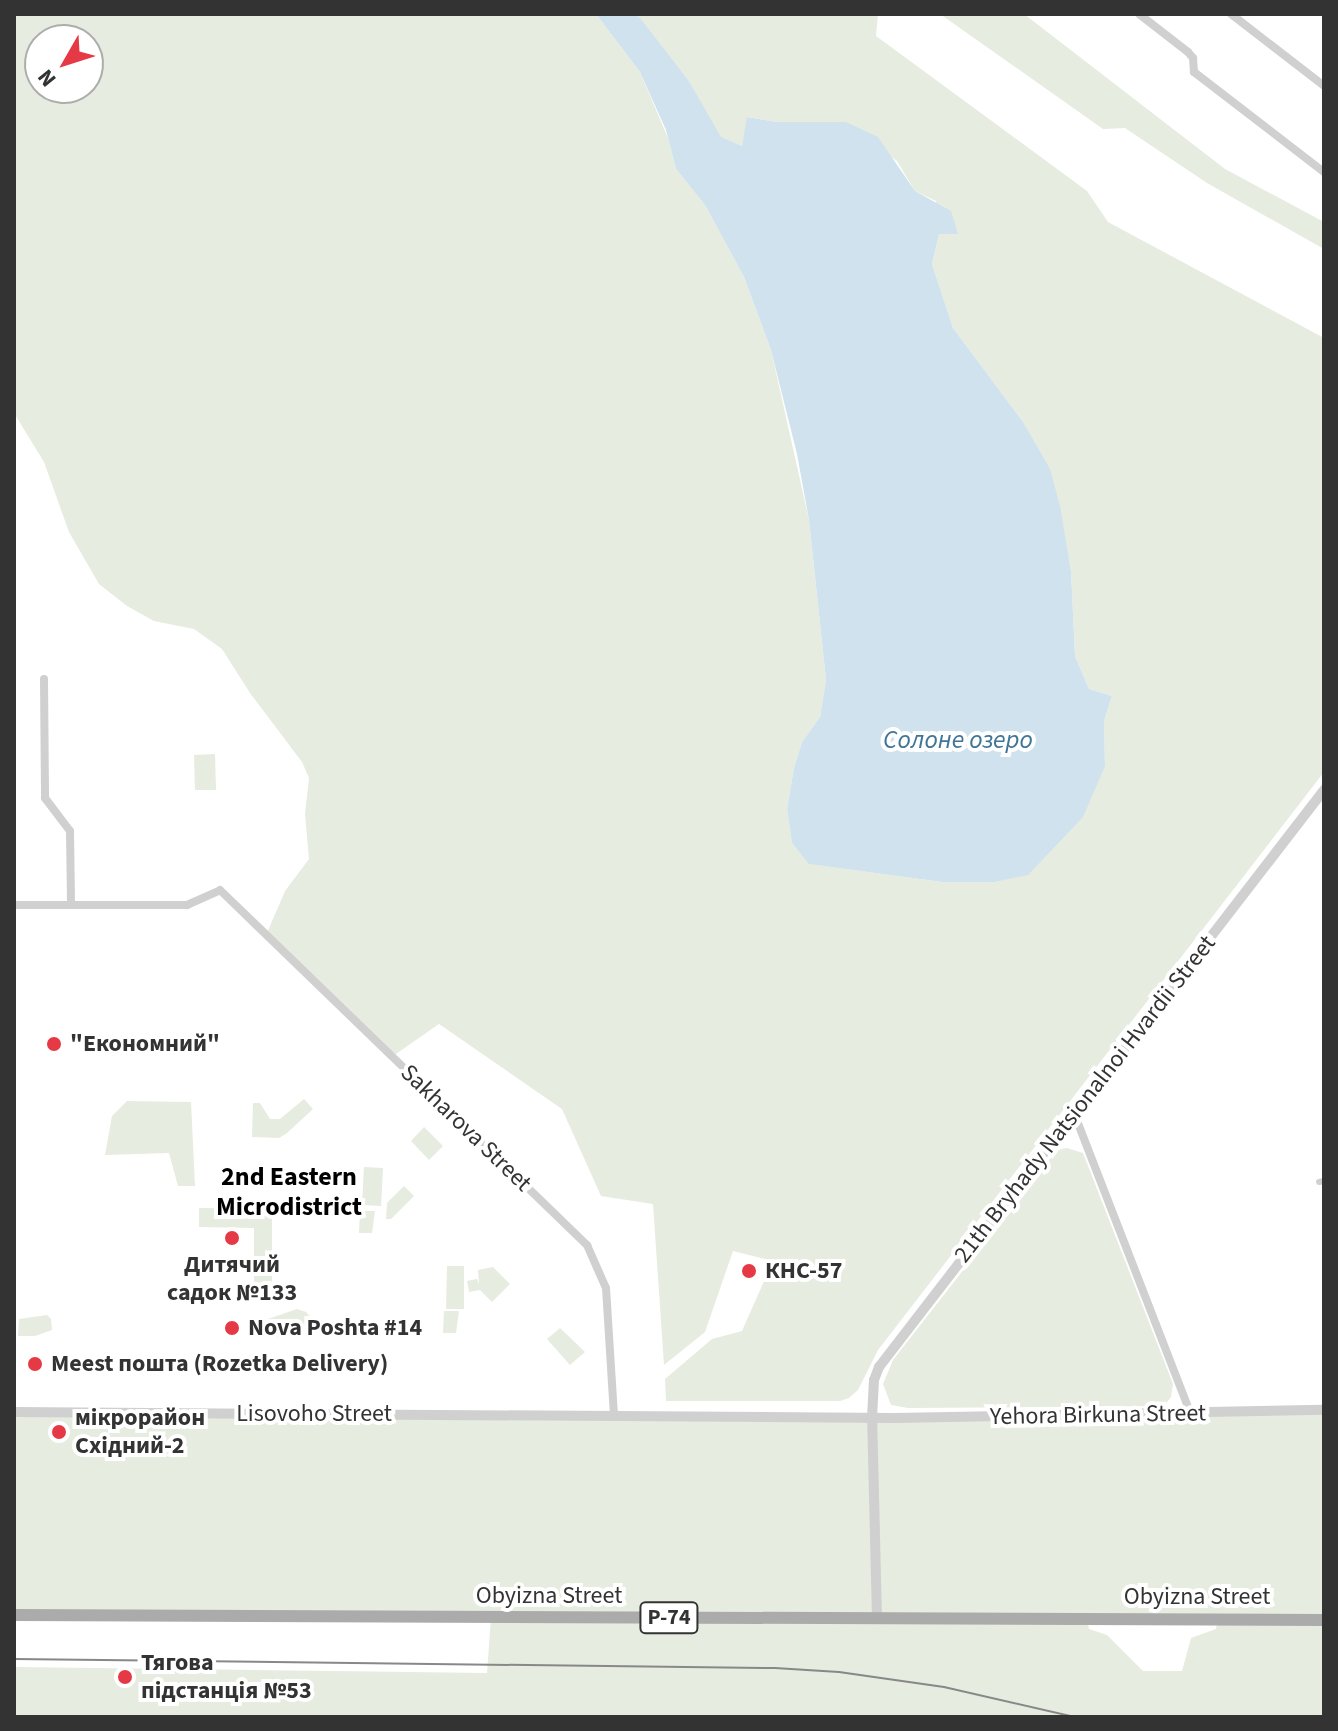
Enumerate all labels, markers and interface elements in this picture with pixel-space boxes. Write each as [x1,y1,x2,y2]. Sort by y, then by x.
north arrow [24,24,104,104]
text: N [30,62,64,94]
water label: Солоне озеро [883,724,1033,756]
street label: 21th Bryhady Natsionalnoi Hvardii Street [948,930,1222,1268]
place label: "Економний" [70,1030,220,1058]
marker: "Економний" [45,1035,63,1053]
street label: Sakharova Street [395,1058,537,1198]
district label: 2nd Eastern Microdistrict [216,1161,362,1222]
marker: Дитячий садок №133 [223,1229,241,1247]
place label: Дитячий садок №133 [167,1251,297,1307]
place label: КНС-57 [765,1257,842,1285]
marker: КНС-57 [740,1262,758,1280]
place label: Nova Poshta #14 [248,1314,422,1342]
marker: Nova Poshta #14 [223,1319,241,1337]
place label: Meest пошта (Rozetka Delivery) [51,1350,388,1378]
marker: Meest пошта (Rozetka Delivery) [26,1355,44,1373]
street label: Yehora Birkuna Street [990,1399,1206,1431]
street label: Lisovoho Street [236,1400,392,1428]
place label: мікрорайон Східний-2 [75,1404,205,1460]
marker: мікрорайон Східний-2 [50,1423,68,1441]
street label: Obyizna Street [476,1582,622,1610]
street label: Obyizna Street [1124,1583,1270,1611]
road number: Р-74 [639,1600,699,1636]
place label: Тягова підстанція №53 [141,1649,312,1705]
marker: Тягова підстанція №53 [116,1668,134,1686]

